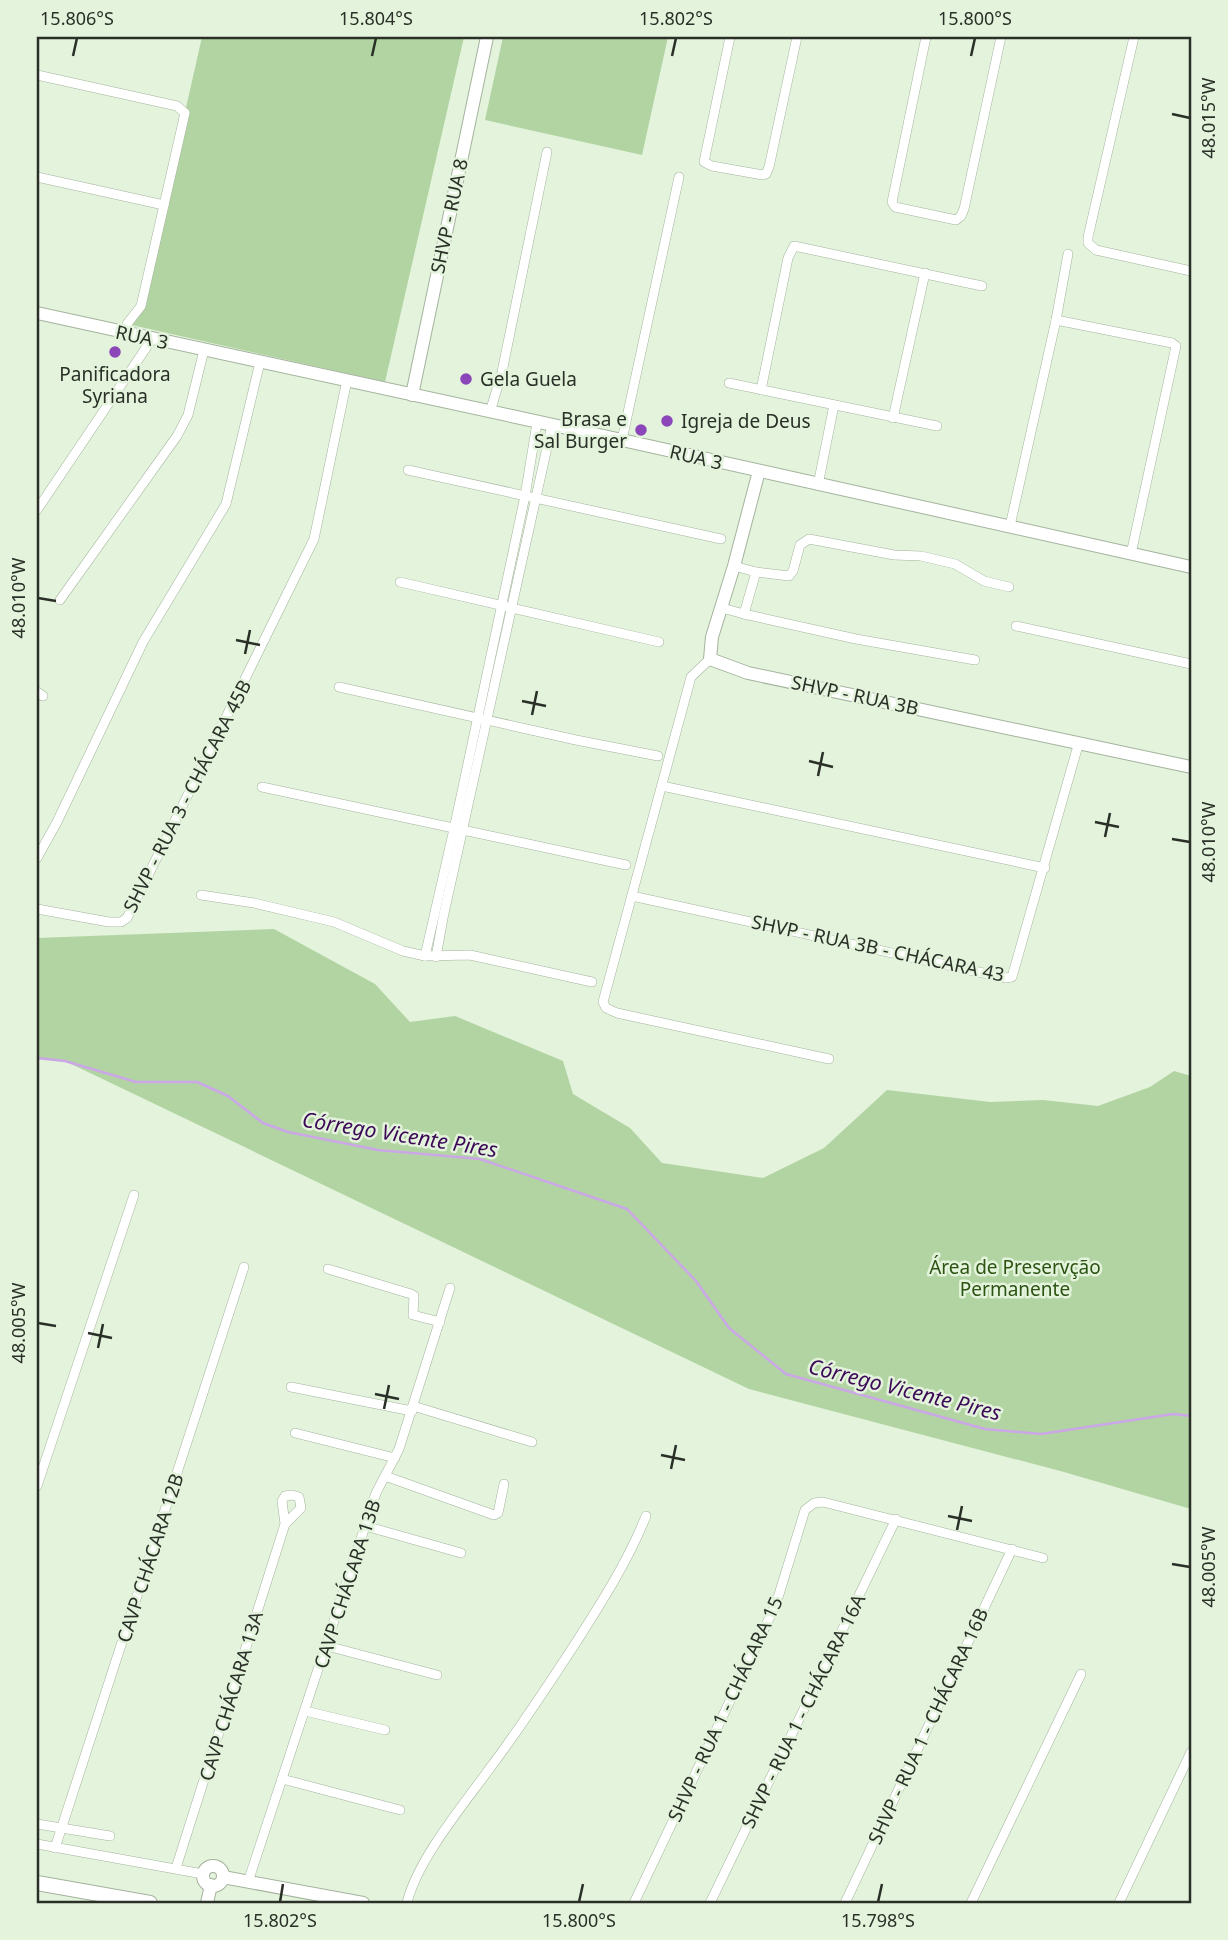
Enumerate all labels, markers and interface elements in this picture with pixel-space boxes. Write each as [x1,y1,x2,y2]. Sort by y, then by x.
text: 15.806°S [40,6,114,30]
text: 15.804°S [339,6,413,30]
text: 15.802°S [639,6,713,30]
text: 15.800°S [938,6,1012,30]
text: 48.015°W [1196,77,1220,158]
street label: SHVP - RUA 8 [424,156,474,276]
street label: RUA 3 [113,319,171,355]
marker: Panificadora Syriana [107,344,123,360]
place label: Panificadora Syriana [59,361,171,409]
place label: Gela Guela [480,366,577,392]
marker: Gela Guela [458,371,474,387]
place label: Brasa e Sal Burger [534,406,627,454]
place label: Igreja de Deus [681,408,811,434]
marker: Igreja de Deus [659,413,675,429]
marker: Brasa e Sal Burger [633,422,649,438]
street label: RUA 3 [667,438,725,476]
text: 48.010°W [6,557,30,638]
street label: SHVP - RUA 3B [789,669,921,721]
street label: SHVP - RUA 3 - CHÁCARA 45B [117,675,257,917]
text: 48.010°W [1196,801,1220,882]
street label: SHVP - RUA 3B - CHÁCARA 43 [749,908,1007,988]
water label: Córrego Vicente Pires [300,1105,500,1163]
park label: Área de Preservção Permanente [929,1254,1101,1302]
text: 48.005°W [6,1282,30,1363]
water label: Córrego Vicente Pires [806,1352,1004,1426]
street label: CAVP CHÁCARA 12B [110,1470,190,1646]
street label: CAVP CHÁCARA 13B [307,1496,387,1672]
text: 48.005°W [1196,1526,1220,1607]
street label: SHVP - RUA 1 - CHÁCARA 16A [735,1589,872,1832]
street label: SHVP - RUA 1 - CHÁCARA 15 [661,1592,789,1826]
street label: SHVP - RUA 1 - CHÁCARA 16B [862,1604,994,1848]
street label: CAVP CHÁCARA 13A [193,1607,269,1784]
text: 15.802°S [243,1908,317,1932]
text: 15.800°S [542,1908,616,1932]
text: 15.798°S [841,1908,915,1932]

